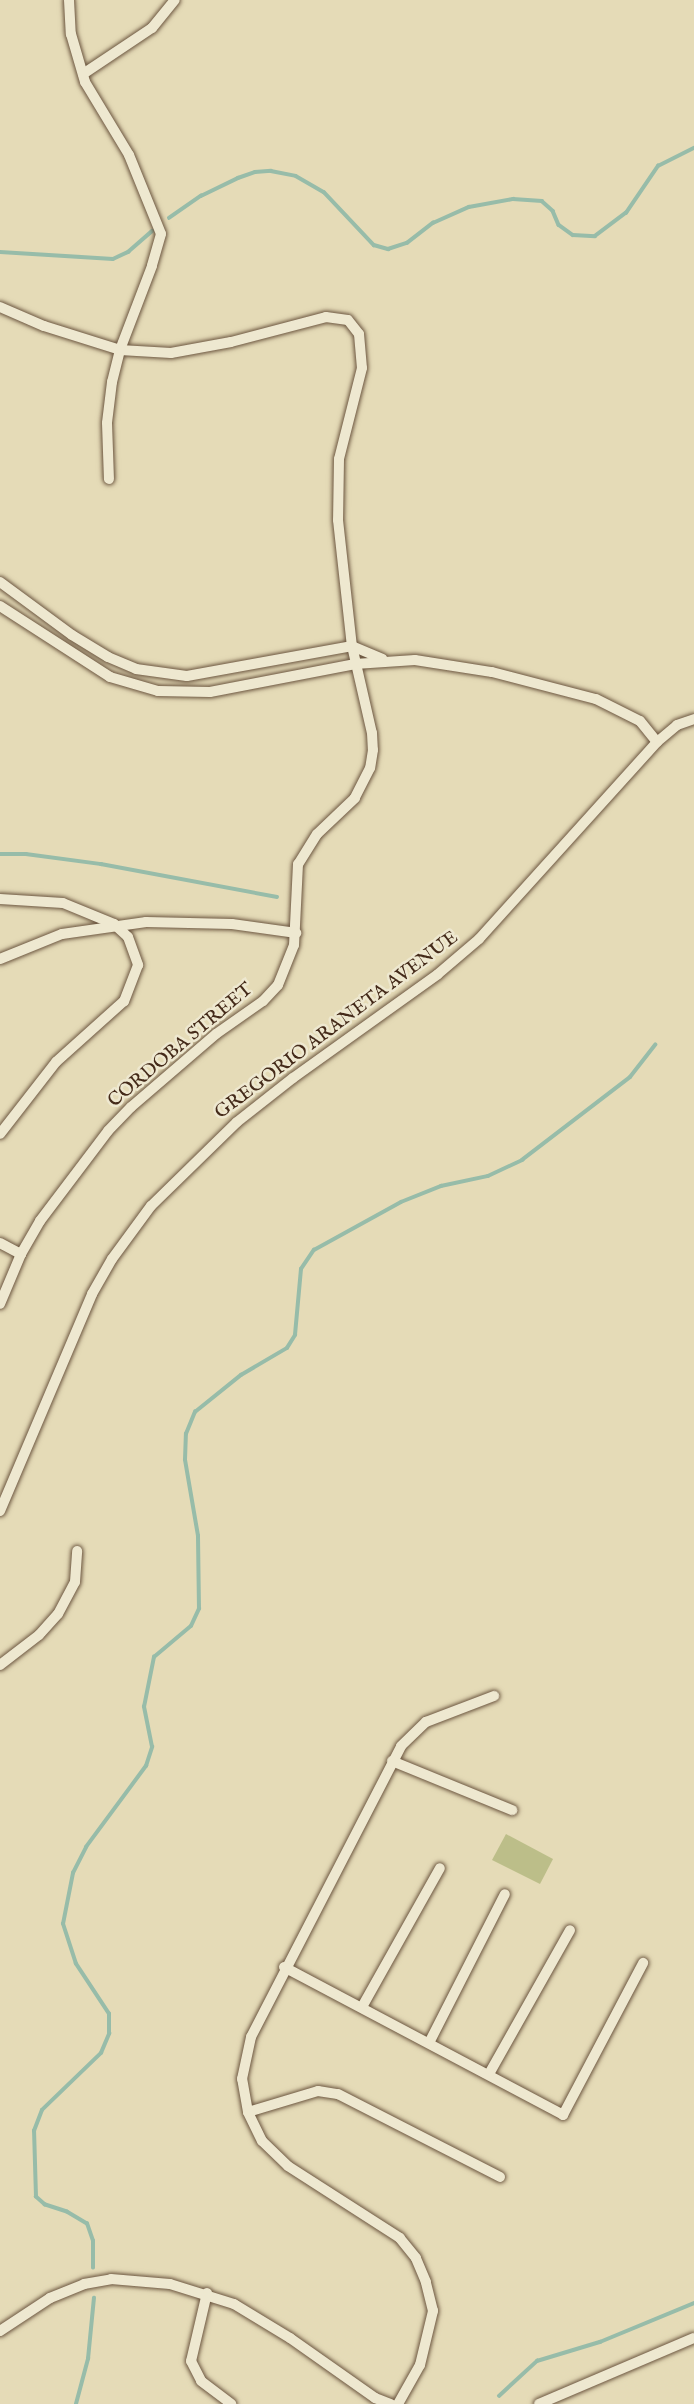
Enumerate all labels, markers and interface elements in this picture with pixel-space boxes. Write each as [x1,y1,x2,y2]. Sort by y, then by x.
street label: GREGORIO ARANETA AVENUE [211,927,463,1125]
street label: CORDOBA STREET [104,979,258,1113]

